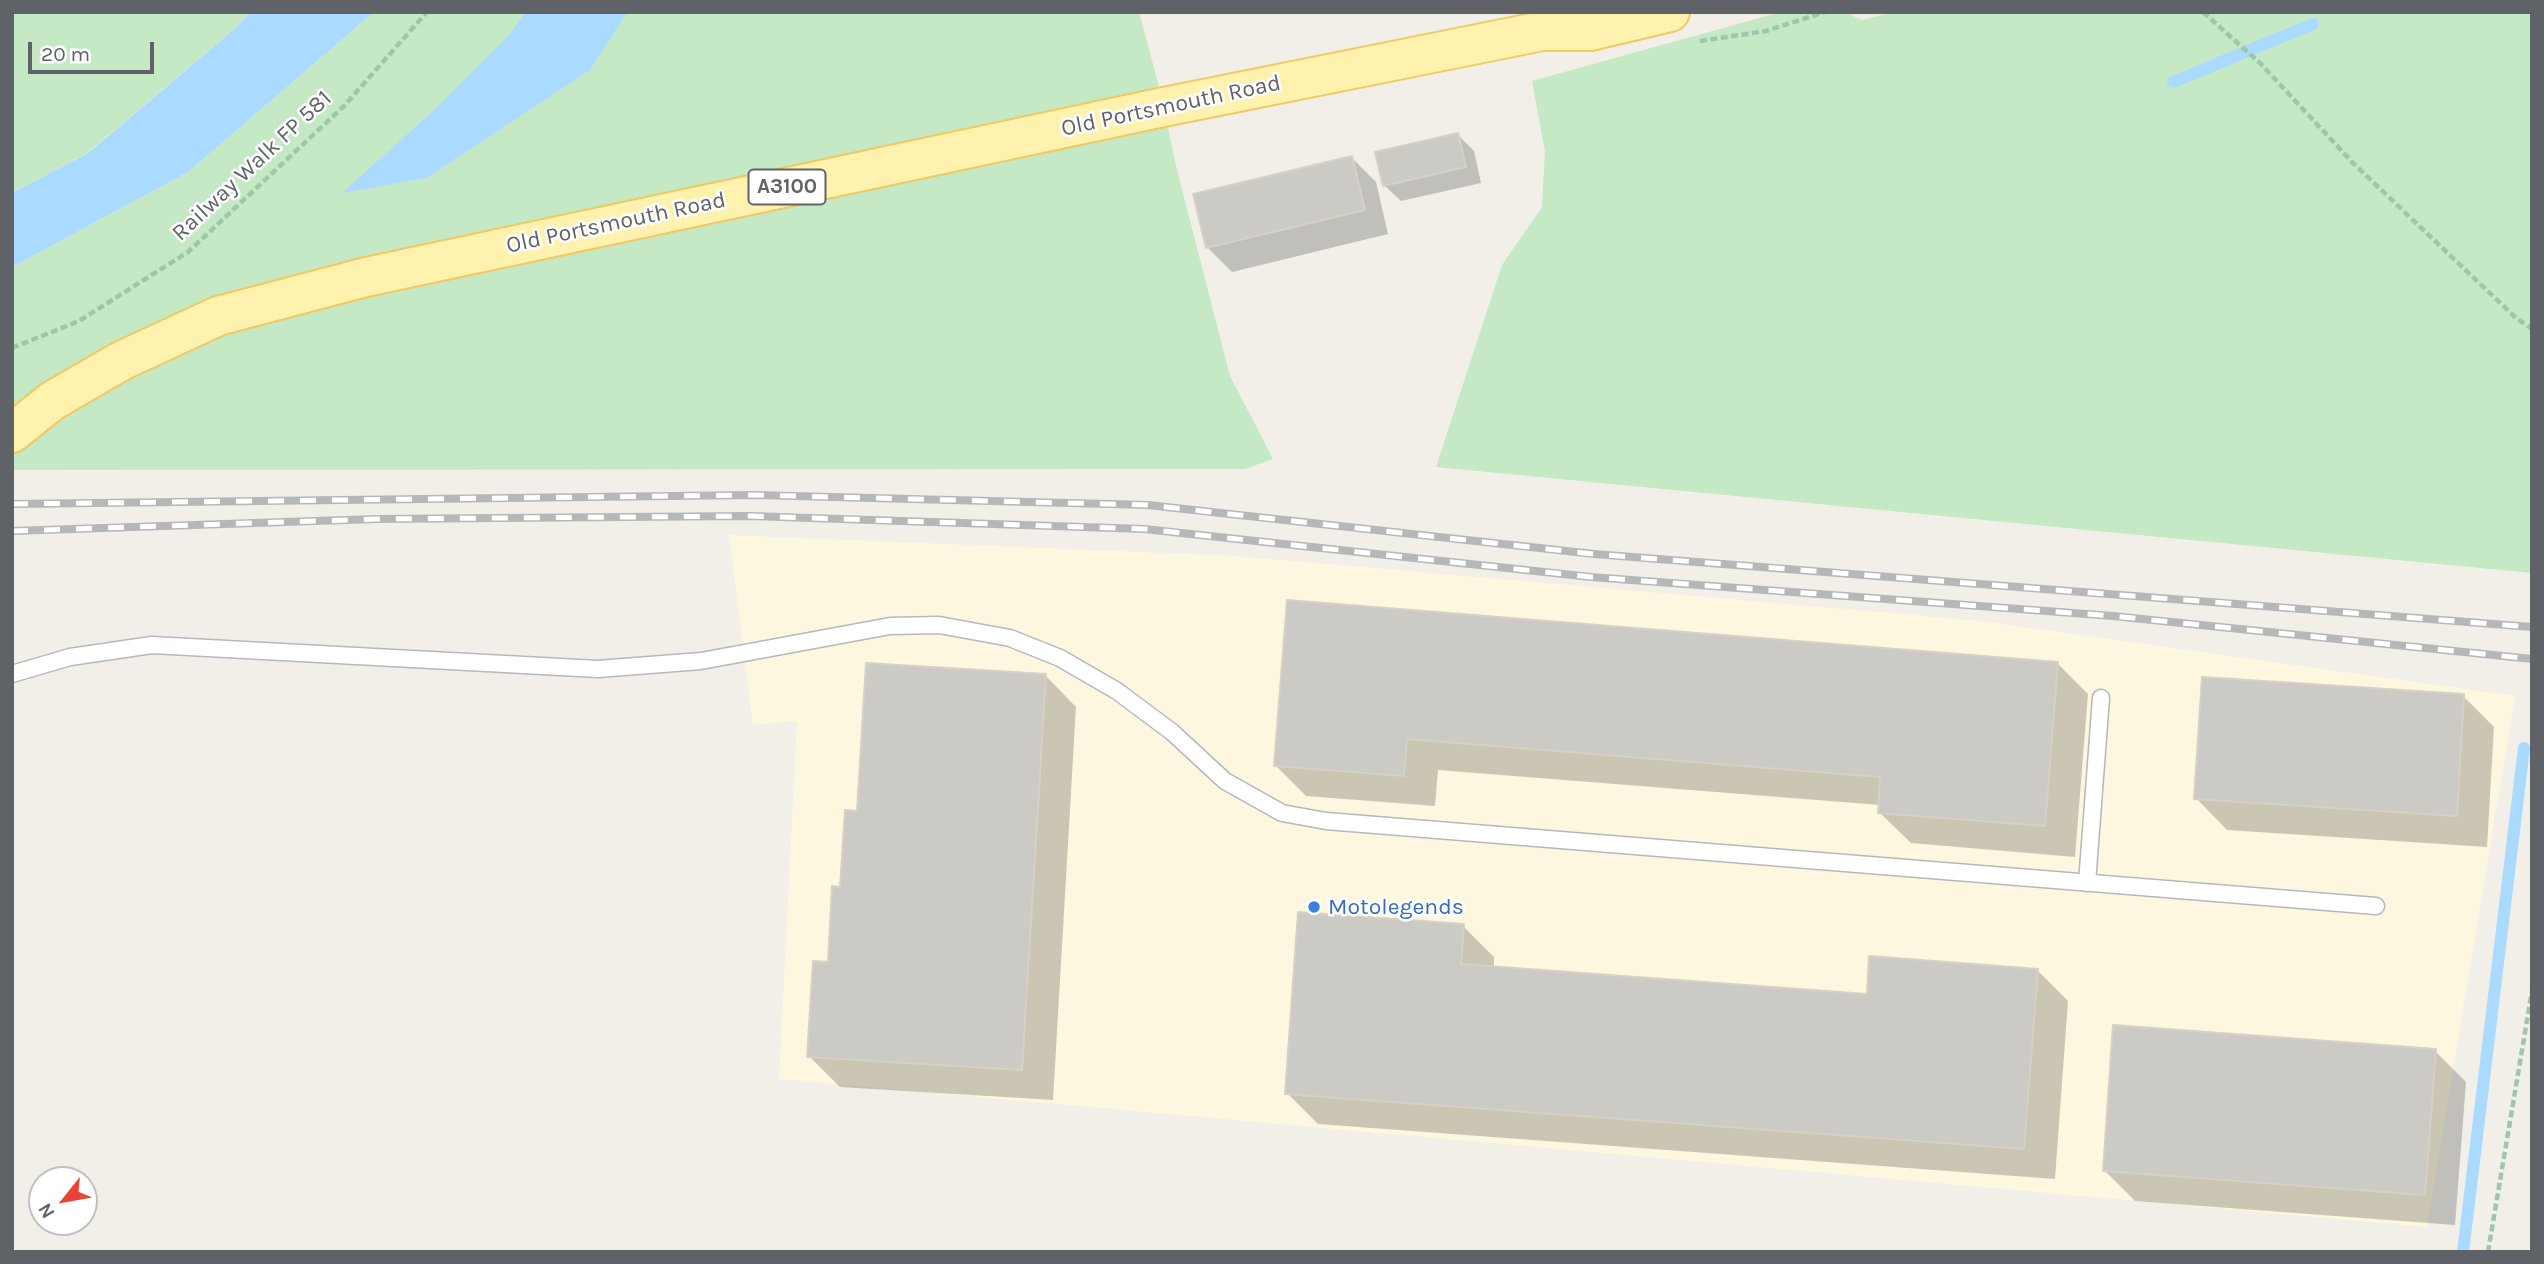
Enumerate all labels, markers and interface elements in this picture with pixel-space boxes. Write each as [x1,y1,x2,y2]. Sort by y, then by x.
scale bar [32,28,158,72]
text: 20 m [41,42,90,66]
street label: Old Portsmouth Road [1059,69,1283,143]
street label: Railway Walk FP 581 [167,85,337,247]
road number: A3100 [748,170,826,204]
street label: Old Portsmouth Road [504,186,728,260]
place label: Motolegends [1328,893,1464,921]
marker: Motolegends [1306,899,1322,915]
north arrow [28,1166,98,1236]
text: N [34,1199,60,1222]

